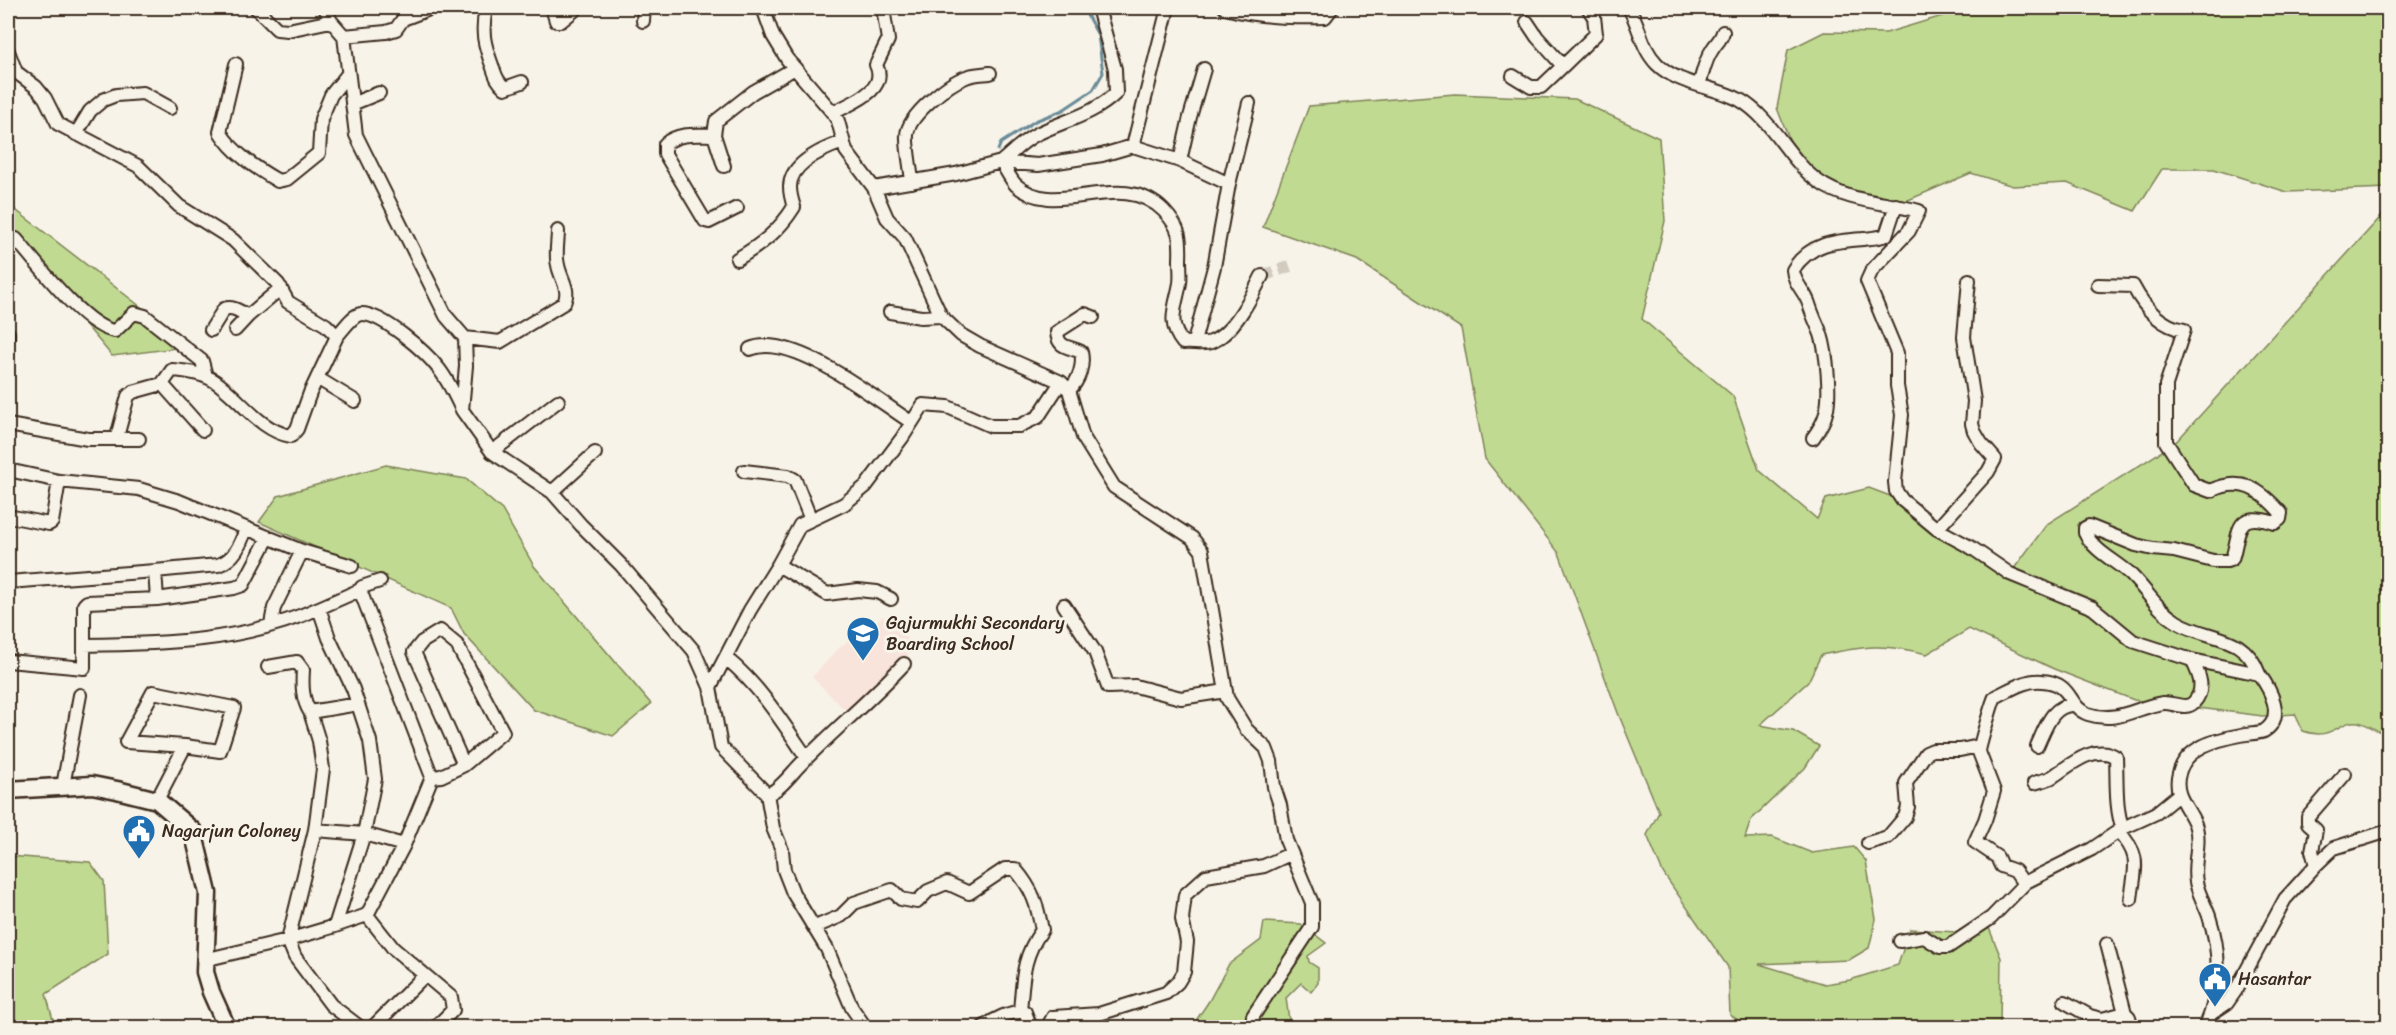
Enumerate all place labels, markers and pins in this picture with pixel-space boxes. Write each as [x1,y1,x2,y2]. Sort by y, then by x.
place label: Gajurmukhi Secondary Boarding School [886,607,1065,660]
school or university icon: Gajurmukhi Secondary Boarding School [845,615,881,662]
public building icon: Nagarjun Coloney [121,813,157,860]
place label: Nagarjun Coloney [162,815,301,847]
public building icon: Hasantar [2197,961,2233,1008]
place label: Hasantar [2238,963,2312,995]

